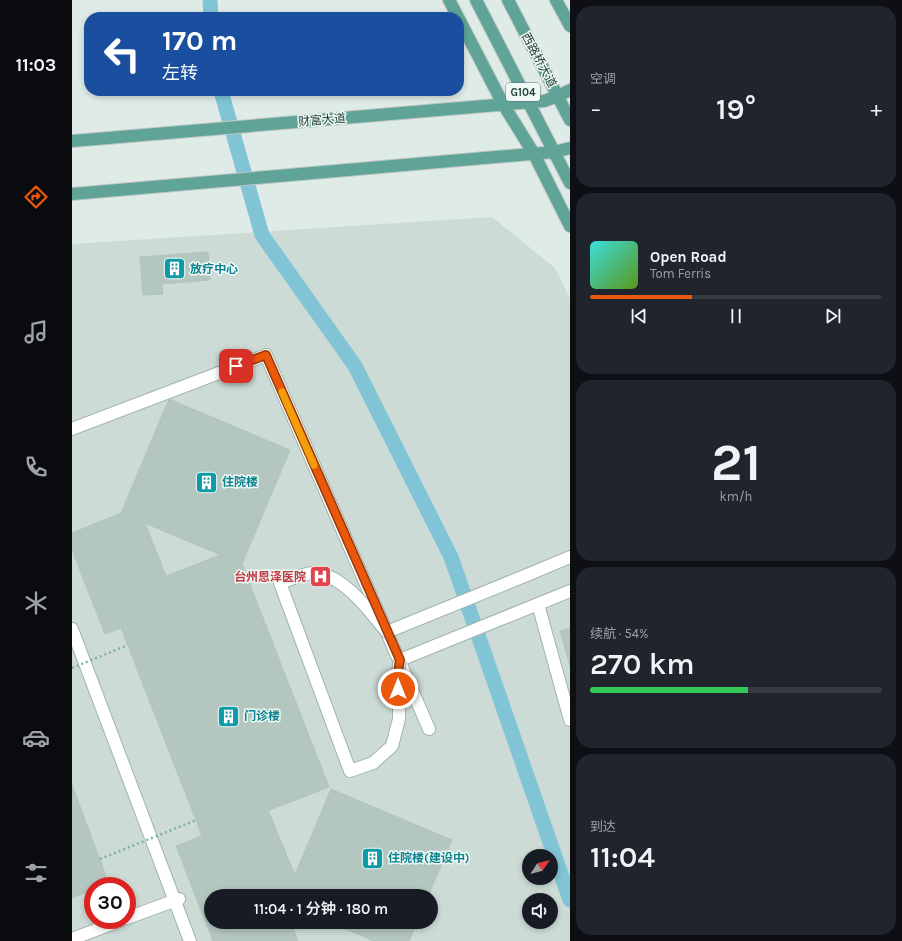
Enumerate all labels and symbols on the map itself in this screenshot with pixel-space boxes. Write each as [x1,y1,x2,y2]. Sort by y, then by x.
street label: 西路桥大道 [519,30,559,90]
road number: G104 [506,83,540,101]
street label: 财富大道 [297,111,347,129]
building icon: 放疗中心 [162,256,188,282]
place label: 放疗中心 [190,262,238,276]
pin [219,349,253,383]
building icon: 住院楼 [193,469,219,495]
place label: 住院楼 [222,475,258,489]
hospital icon: 台州恩泽医院 [308,564,334,590]
place label: 台州恩泽医院 [234,570,306,584]
position arrow [377,668,419,710]
building icon: 门诊楼 [215,703,241,729]
place label: 门诊楼 [244,709,280,723]
building icon: 住院楼(建设中) [360,845,386,871]
north arrow [522,849,558,885]
place label: 住院楼(建设中) [388,851,470,865]
speed limit sign: 30 [84,877,136,929]

